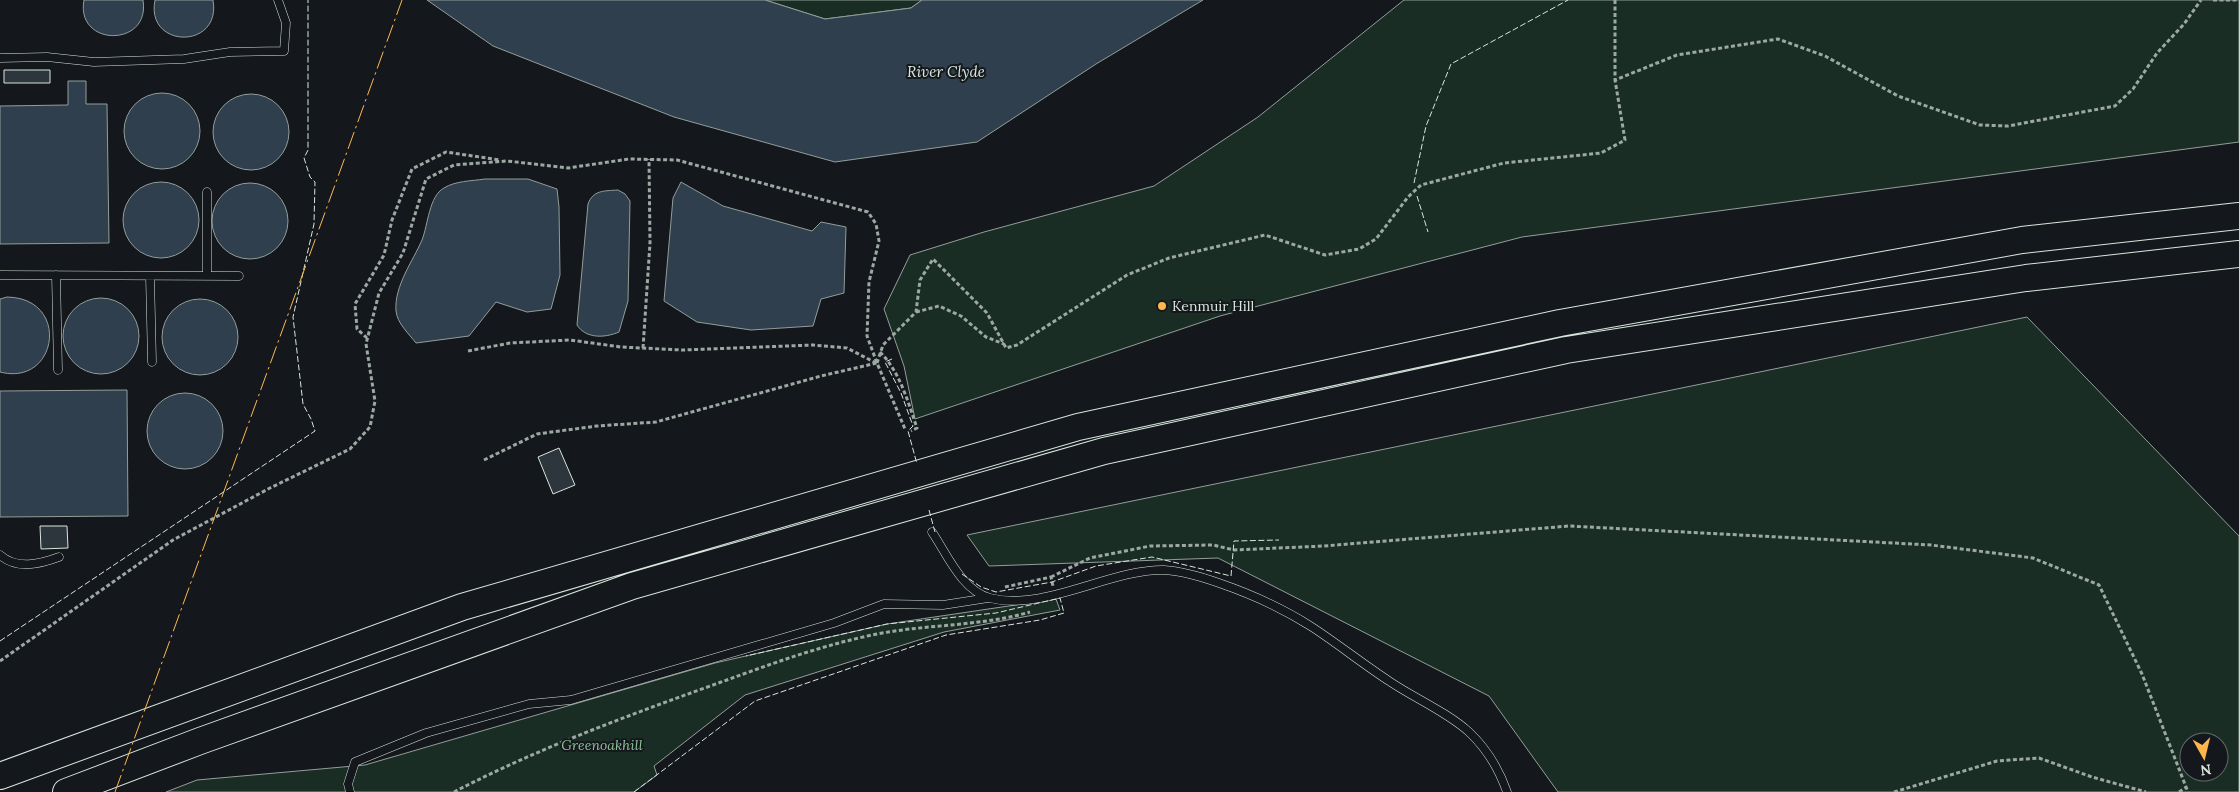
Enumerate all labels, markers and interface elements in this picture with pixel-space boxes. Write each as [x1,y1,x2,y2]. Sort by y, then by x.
water label: River Clyde [907,62,985,81]
place label: Kenmuir Hill [1172,297,1255,315]
marker: Kenmuir Hill [1156,300,1168,312]
north arrow [2179,732,2229,782]
park label: Greenoakhill [561,736,643,754]
text: N [2199,760,2212,780]

